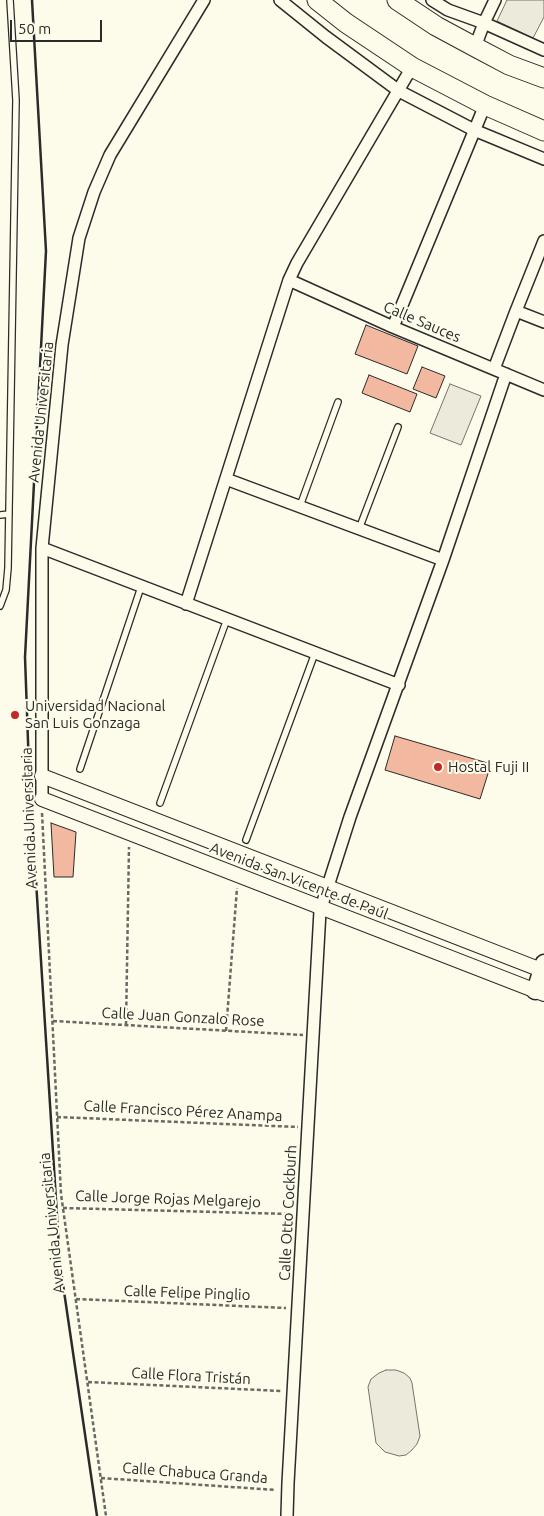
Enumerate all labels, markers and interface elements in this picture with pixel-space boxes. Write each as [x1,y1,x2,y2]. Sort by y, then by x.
scale bar [12,10,105,42]
text: 50 m [18,20,51,37]
street label: Calle Sauces [381,298,463,346]
street label: Avenida Universitaria [25,341,57,483]
place label: Universidad Nacional San Luis Gonzaga [25,697,166,732]
marker: Universidad Nacional San Luis Gonzaga [9,709,21,721]
street label: Avenida Universitaria [18,747,40,889]
place label: Hostal Fuji II [448,758,529,776]
marker: Hostal Fuji II [432,761,444,773]
street label: Avenida San Vicente de Paúl [207,839,391,923]
street label: Calle Juan Gonzalo Rose [101,1004,265,1030]
street label: Calle Francisco Pérez Anampa [83,1097,283,1125]
street label: Calle Otto Cockburh [275,1145,301,1281]
street label: Avenida Universitaria [36,1152,68,1294]
street label: Calle Jorge Rojas Melgarejo [75,1187,261,1211]
street label: Calle Felipe Pinglio [123,1282,251,1304]
street label: Calle Flora Tristán [131,1364,251,1388]
street label: Calle Chabuca Granda [122,1459,268,1487]

